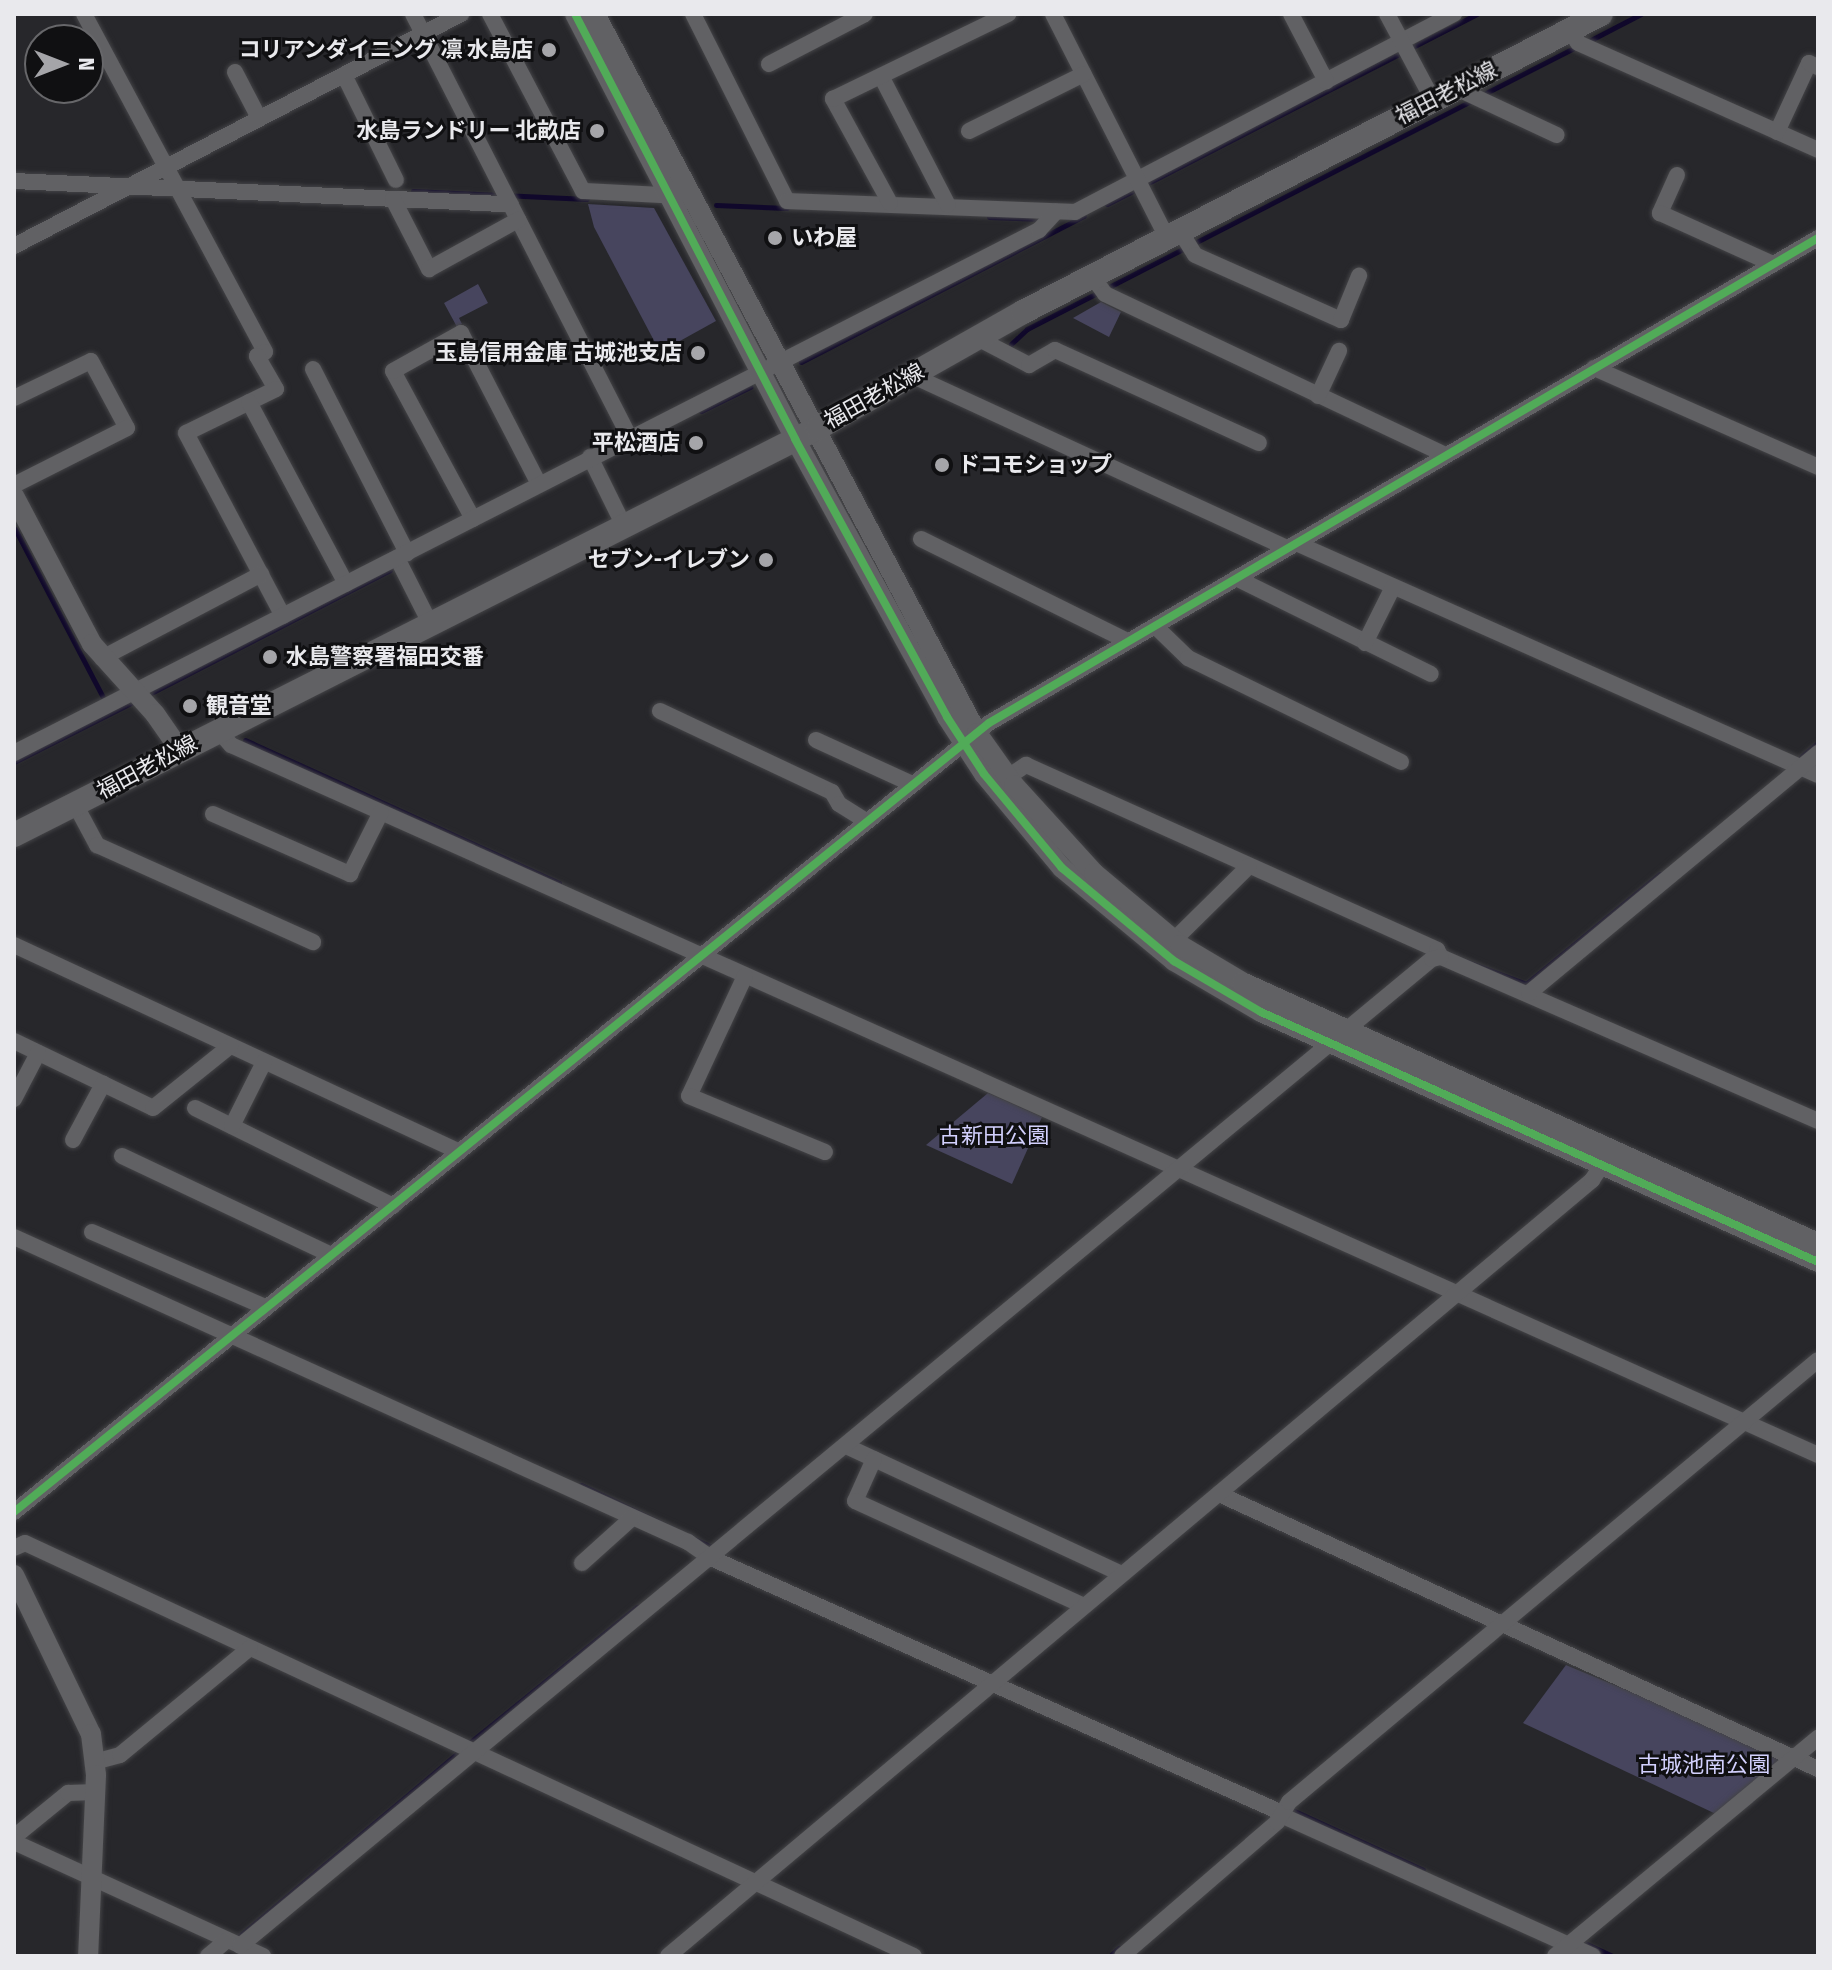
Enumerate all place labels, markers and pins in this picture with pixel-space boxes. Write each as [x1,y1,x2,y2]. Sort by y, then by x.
place label: コリアンダイニング 凛 水島店 [238,37,533,63]
marker: コリアンダイニング 凛 水島店 [540,41,558,59]
place label: 水島ランドリー 北畝店 [356,118,581,144]
marker: 水島ランドリー 北畝店 [588,122,606,140]
place label: いわ屋 [791,225,857,251]
marker: いわ屋 [766,229,784,247]
place label: 玉島信用金庫 古城池支店 [435,340,682,366]
marker: 玉島信用金庫 古城池支店 [689,344,707,362]
place label: 平松酒店 [592,430,680,456]
marker: 平松酒店 [687,434,705,452]
place label: ドコモショップ [958,452,1112,478]
marker: ドコモショップ [933,456,951,474]
place label: セブン-イレブン [588,547,750,573]
marker: セブン-イレブン [757,551,775,569]
place label: 水島警察署福田交番 [286,644,484,670]
marker: 水島警察署福田交番 [261,648,279,666]
place label: 観音堂 [206,693,272,719]
marker: 観音堂 [181,697,199,715]

